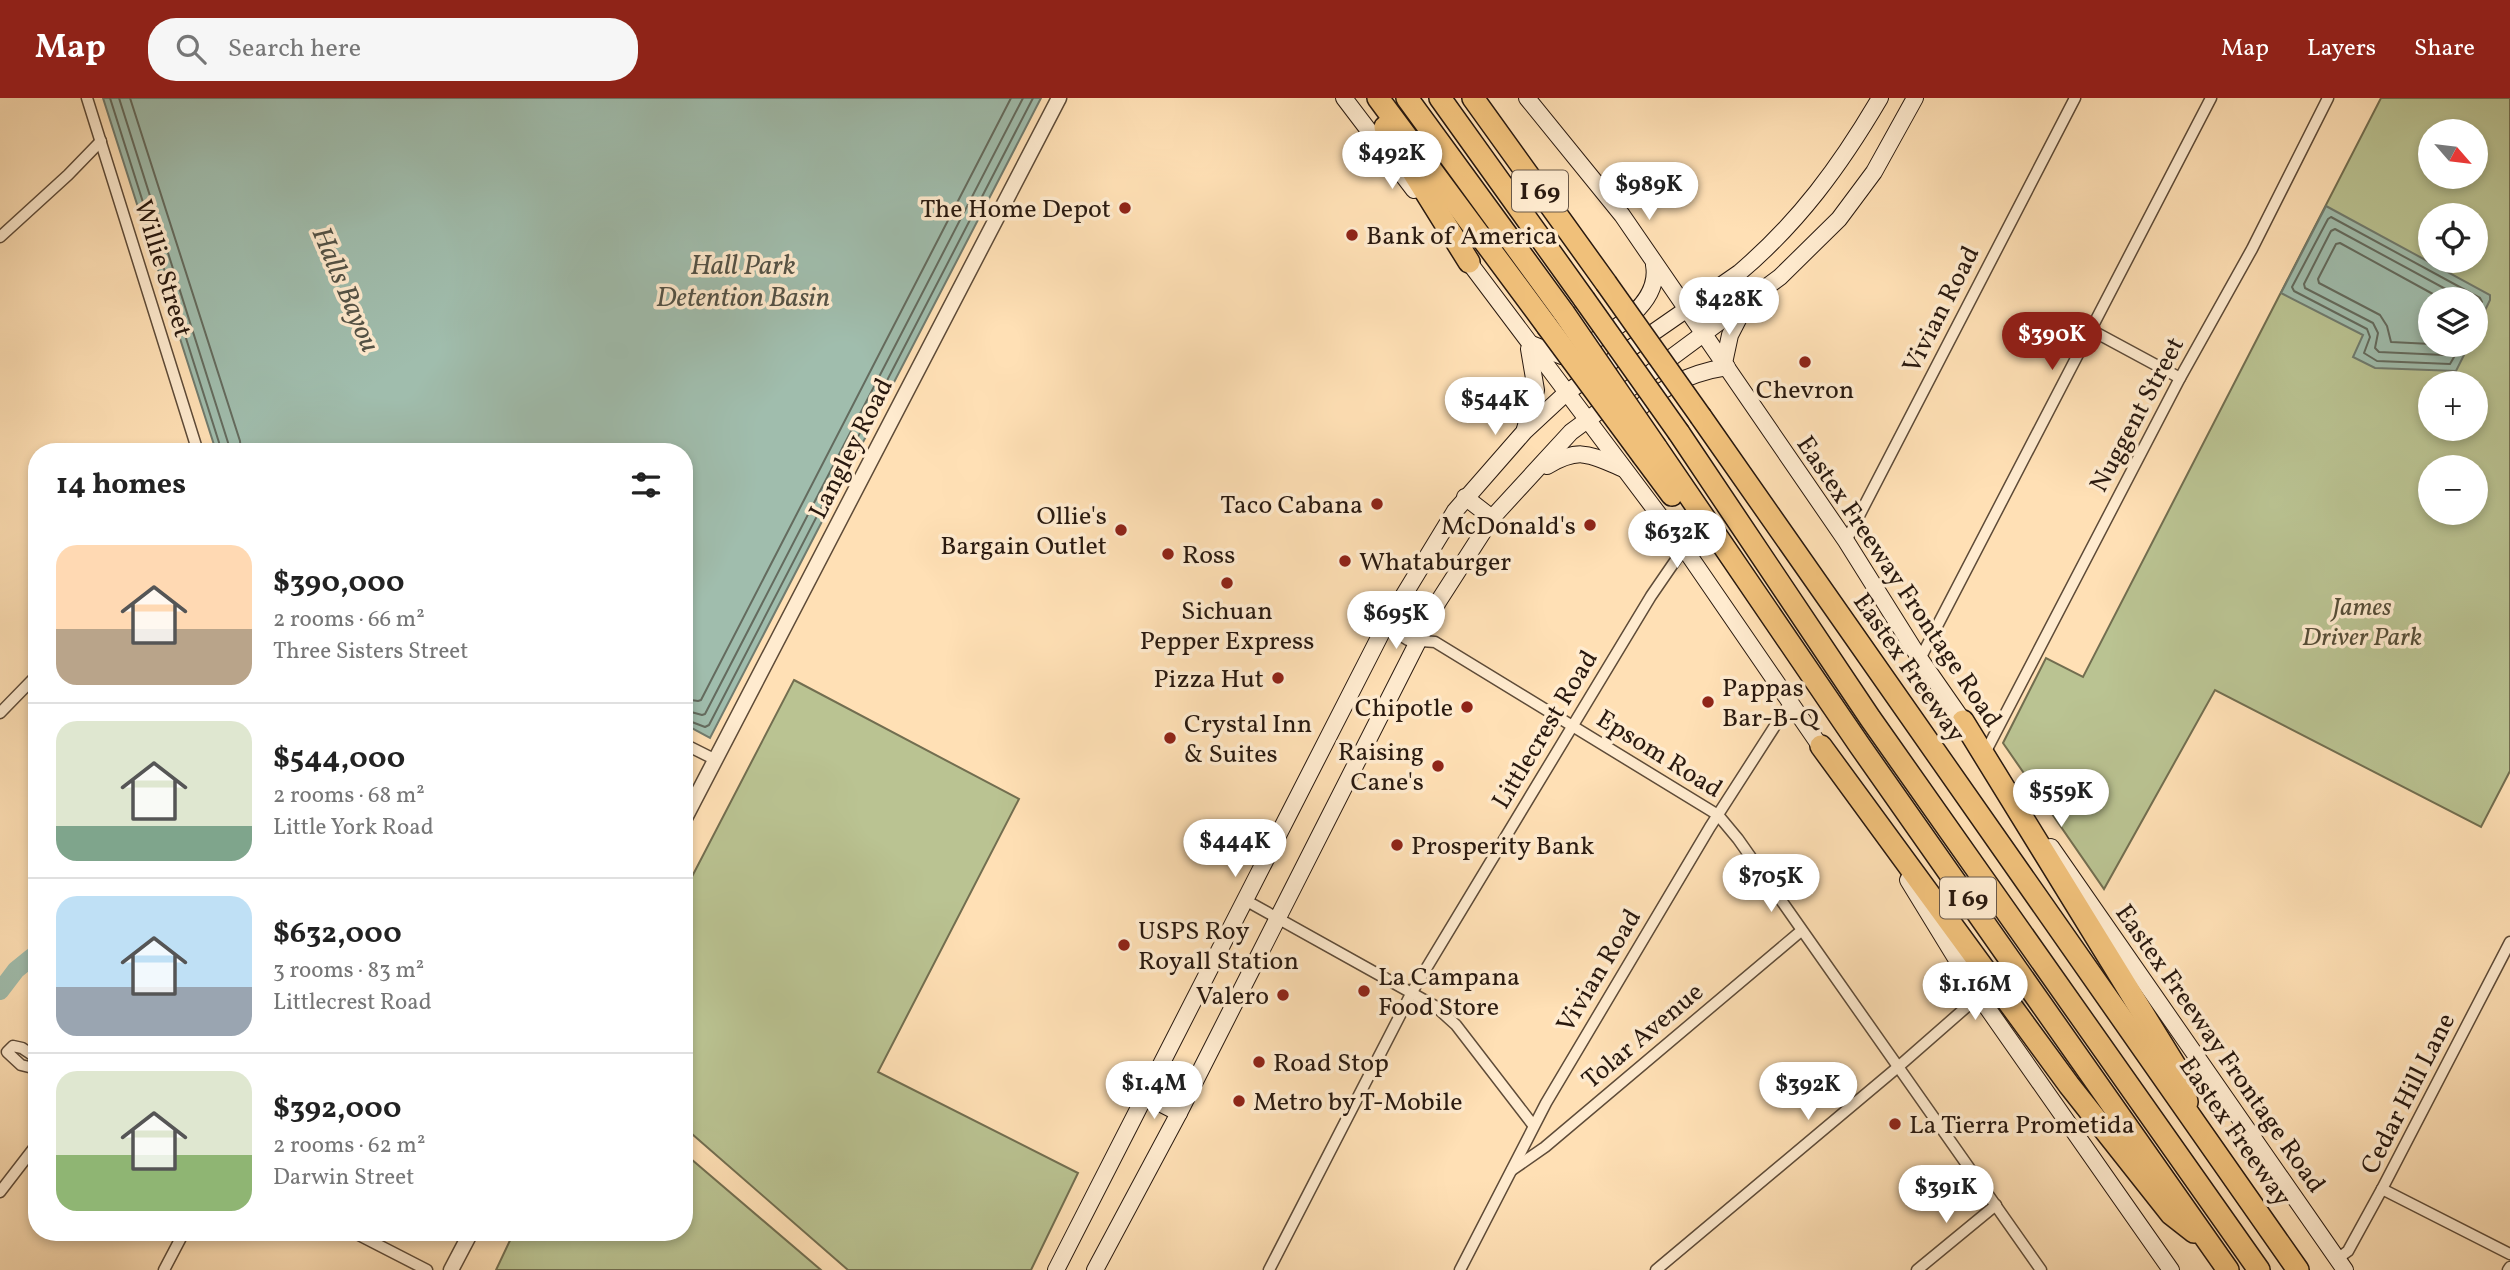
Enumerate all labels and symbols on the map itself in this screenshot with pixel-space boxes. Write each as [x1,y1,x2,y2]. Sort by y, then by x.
north arrow [2418,119,2488,189]
pin: $492K [1343,132,1441,191]
pin: $989K [1600,162,1698,222]
road number: I 69 [1512,170,1568,212]
place label: The Home Depot [920,192,1111,228]
street label: Willie Street [124,195,200,342]
marker: The Home Depot [1117,200,1133,216]
place label: Bank of America [1366,219,1558,255]
water label: Halls Bayou [301,221,389,359]
marker: Bank of America [1344,227,1360,243]
street label: Vivian Road [1894,240,1989,380]
water label: Hall Park Detention Basin [656,247,830,318]
pin: $428K [1680,278,1778,337]
pin: $390K [2003,313,2101,372]
street label: Nuggent Street [2082,331,2194,499]
marker: Chevron [1797,354,1813,370]
street label: Langley Road [801,372,903,525]
place label: Chevron [1756,373,1854,409]
pin: $544K [1446,378,1544,437]
street label: Eastex Freeway Frontage Road [1790,429,2010,733]
place label: Taco Cabana [1220,488,1363,524]
marker: Taco Cabana [1369,496,1385,512]
place label: Ollie's Bargain Outlet [940,499,1107,565]
place label: McDonald's [1441,509,1576,545]
pin: $632K [1628,510,1726,570]
marker: McDonald's [1582,517,1598,533]
marker: Ollie's Bargain Outlet [1113,522,1129,538]
place label: Ross [1182,538,1235,574]
place label: Whataburger [1359,545,1511,581]
marker: Ross [1160,546,1176,562]
marker: Whataburger [1337,553,1353,569]
marker: Sichuan Pepper Express [1219,575,1235,591]
street label: Eastex Freeway [1847,586,1973,748]
park label: James Driver Park [2302,590,2422,656]
pin: $695K [1347,592,1445,651]
place label: Sichuan Pepper Express [1140,594,1314,660]
street label: Littlecrest Road [1484,644,1607,816]
place label: Pizza Hut [1153,662,1264,698]
marker: Pizza Hut [1270,670,1286,686]
place label: Pappas Bar-B-Q [1722,671,1820,737]
place label: Chipotle [1355,691,1453,727]
marker: Pappas Bar-B-Q [1700,694,1716,710]
marker: Chipotle [1459,699,1475,715]
street label: Epsom Road [1589,702,1729,808]
place label: Crystal Inn & Suites [1184,707,1312,773]
marker: Crystal Inn & Suites [1162,730,1178,746]
place label: Raising Cane's [1338,735,1424,801]
marker: Raising Cane's [1430,758,1446,774]
pin: $559K [2012,770,2110,829]
pin: $444K [1186,820,1284,879]
place label: Prosperity Bank [1411,829,1594,865]
marker: Prosperity Bank [1389,837,1405,853]
pin: $705K [1722,854,1820,914]
road number: I 69 [1940,878,1996,918]
street label: Eastex Freeway Frontage Road [2109,897,2333,1199]
street label: Vivian Road [1549,902,1651,1040]
place label: USPS Roy Royall Station [1138,914,1299,980]
marker: USPS Roy Royall Station [1116,937,1132,953]
place label: La Campana Food Store [1378,960,1520,1026]
pin: $1.16M [1918,962,2032,1022]
street label: Tolar Avenue [1575,975,1712,1098]
place label: Valero [1196,979,1269,1015]
marker: La Campana Food Store [1356,983,1372,999]
marker: Valero [1275,987,1291,1003]
street label: Cedar Hill Lane [2353,1007,2465,1181]
place label: Road Stop [1273,1046,1389,1082]
street label: Eastex Freeway [2173,1050,2299,1212]
marker: Road Stop [1251,1054,1267,1070]
pin: $1.4M [1105,1062,1203,1121]
pin: $392K [1759,1062,1857,1122]
place label: Metro by T-Mobile [1253,1085,1463,1121]
marker: Metro by T-Mobile [1231,1093,1247,1109]
place label: La Tierra Prometida [1909,1108,2135,1144]
marker: La Tierra Prometida [1887,1116,1903,1132]
pin: $391K [1897,1166,1995,1225]

